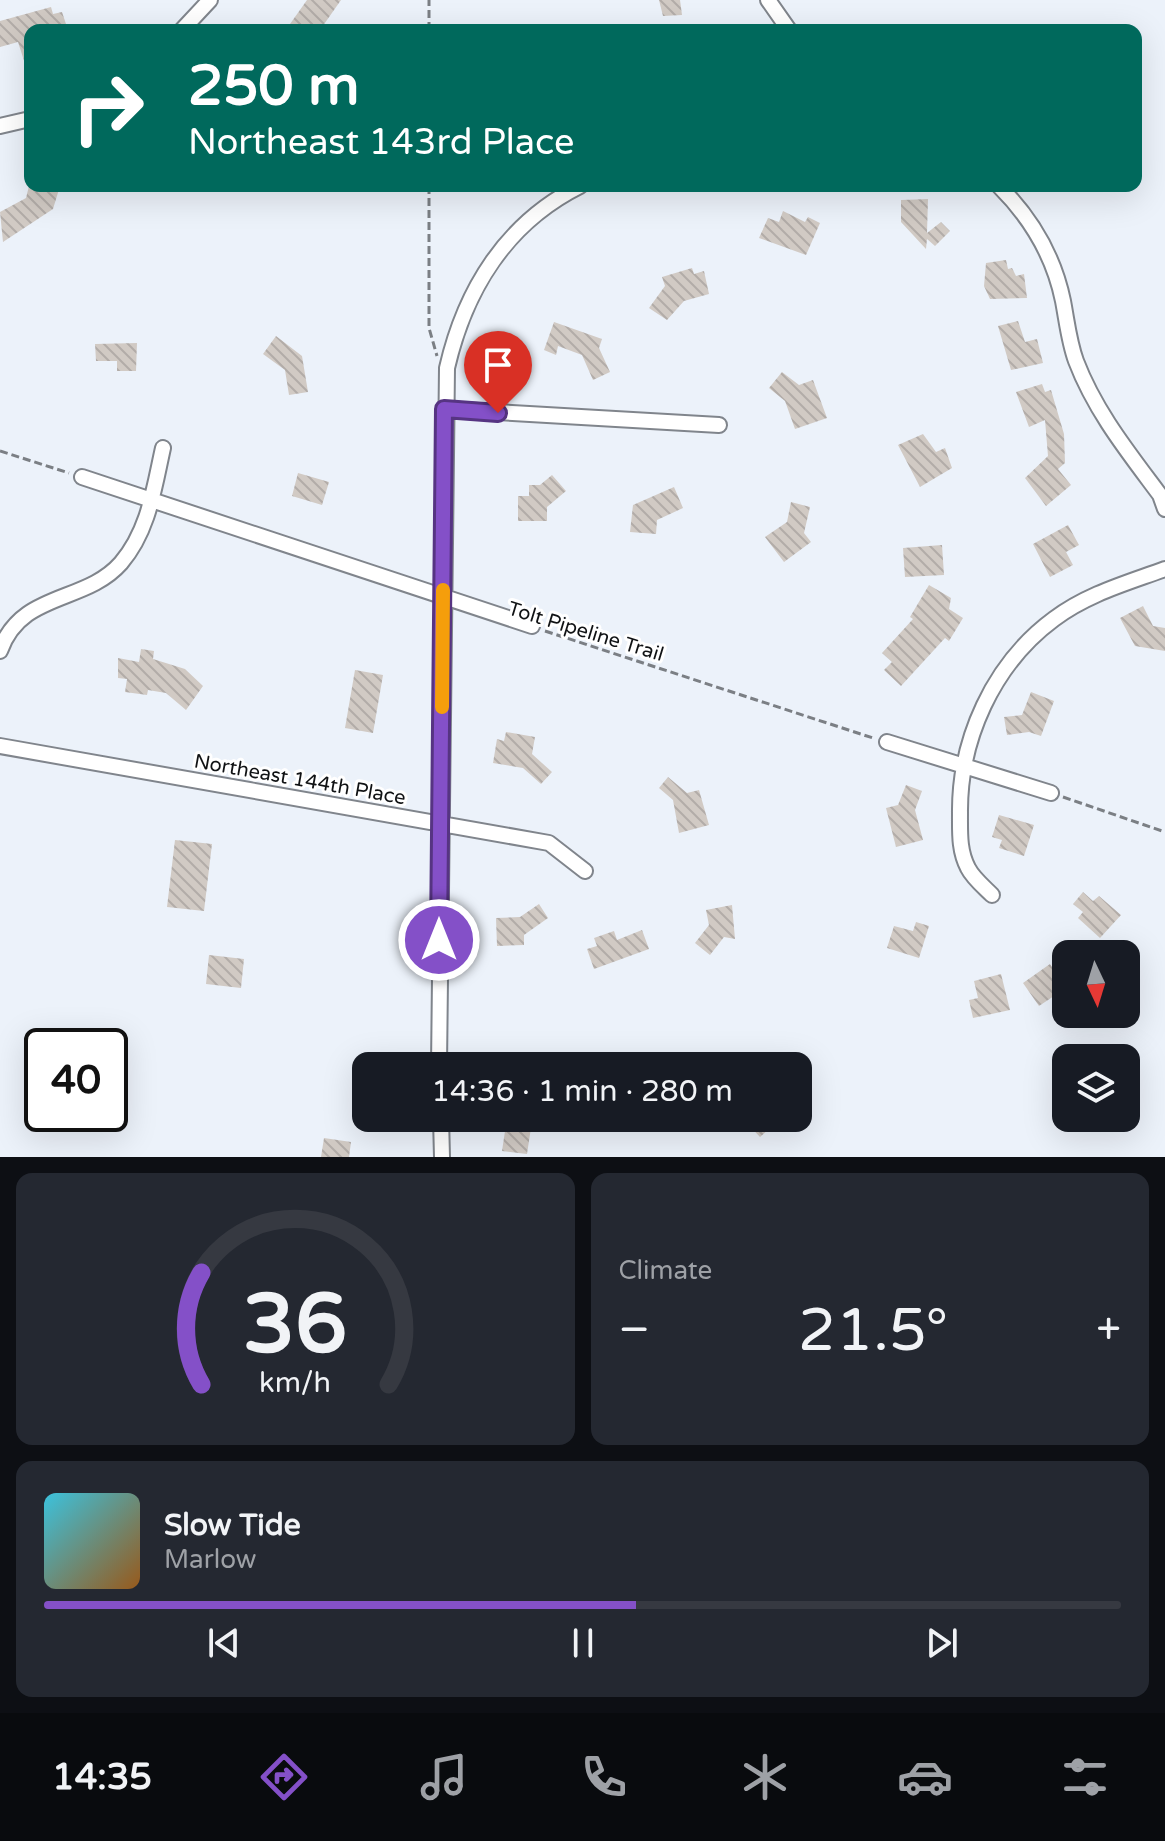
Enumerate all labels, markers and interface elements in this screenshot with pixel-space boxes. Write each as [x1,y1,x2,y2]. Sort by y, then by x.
text: 250 m [188,53,359,120]
icon: right [56,56,160,160]
text: Northeast 143rd Place [188,121,574,164]
pin [464,331,532,413]
icon: arrive [476,343,520,387]
street label: Tolt Pipeline Trail [505,597,666,667]
street label: Northeast 144th Place [192,750,408,810]
position arrow [397,898,481,982]
north arrow [1052,940,1140,1028]
map controls [1052,940,1140,1132]
speed limit sign: 40 [24,1028,128,1132]
button: layers [1052,1044,1140,1132]
text: 14:36 · 1 min · 280 m [431,1073,733,1110]
text: Climate [619,1255,712,1286]
text: 36 [243,1275,347,1375]
text: 21.5° [798,1295,948,1367]
text: − [619,1304,650,1357]
text: + [1096,1304,1121,1357]
text: km/h [259,1366,331,1400]
text: Slow Tide [164,1507,301,1544]
text: Marlow [164,1544,256,1575]
icon: previous [202,1621,246,1665]
icon: pause [561,1621,605,1665]
icon: next [920,1621,964,1665]
icon: directions [256,1749,312,1805]
icon: music [416,1749,472,1805]
icon: phone [576,1749,632,1805]
icon: climate [737,1749,793,1805]
icon: car [897,1749,953,1805]
icon: filters [1057,1749,1113,1805]
text: 14:35 [52,1756,152,1799]

